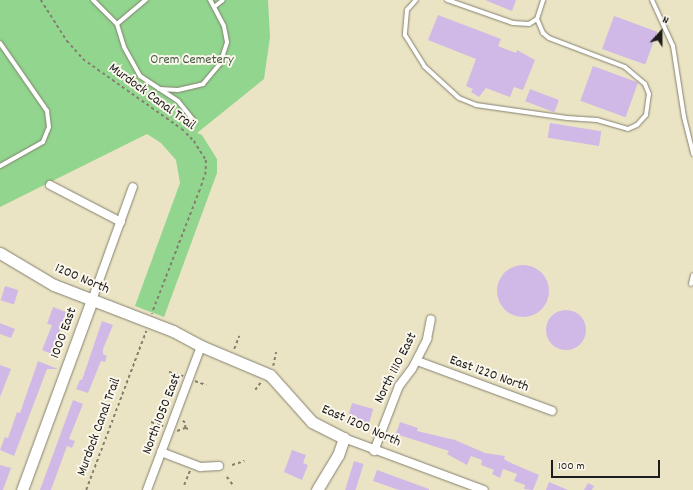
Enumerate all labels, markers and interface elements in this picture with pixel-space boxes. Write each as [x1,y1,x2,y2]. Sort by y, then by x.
north arrow [641,12,681,52]
text: N [660,12,671,29]
park label: Orem Cemetery [150,52,234,68]
street label: Murdock Canal Trail [105,60,199,134]
street label: 1200 North [52,260,112,298]
street label: 1000 East [47,305,81,361]
street label: North 1110 East [371,330,421,406]
street label: East 1220 North [447,352,531,396]
street label: North 1050 East [139,371,185,457]
street label: Murdock Canal Trail [73,376,125,478]
street label: East 1200 North [319,401,403,451]
scale bar [553,452,662,478]
text: 100 m [558,458,585,475]

